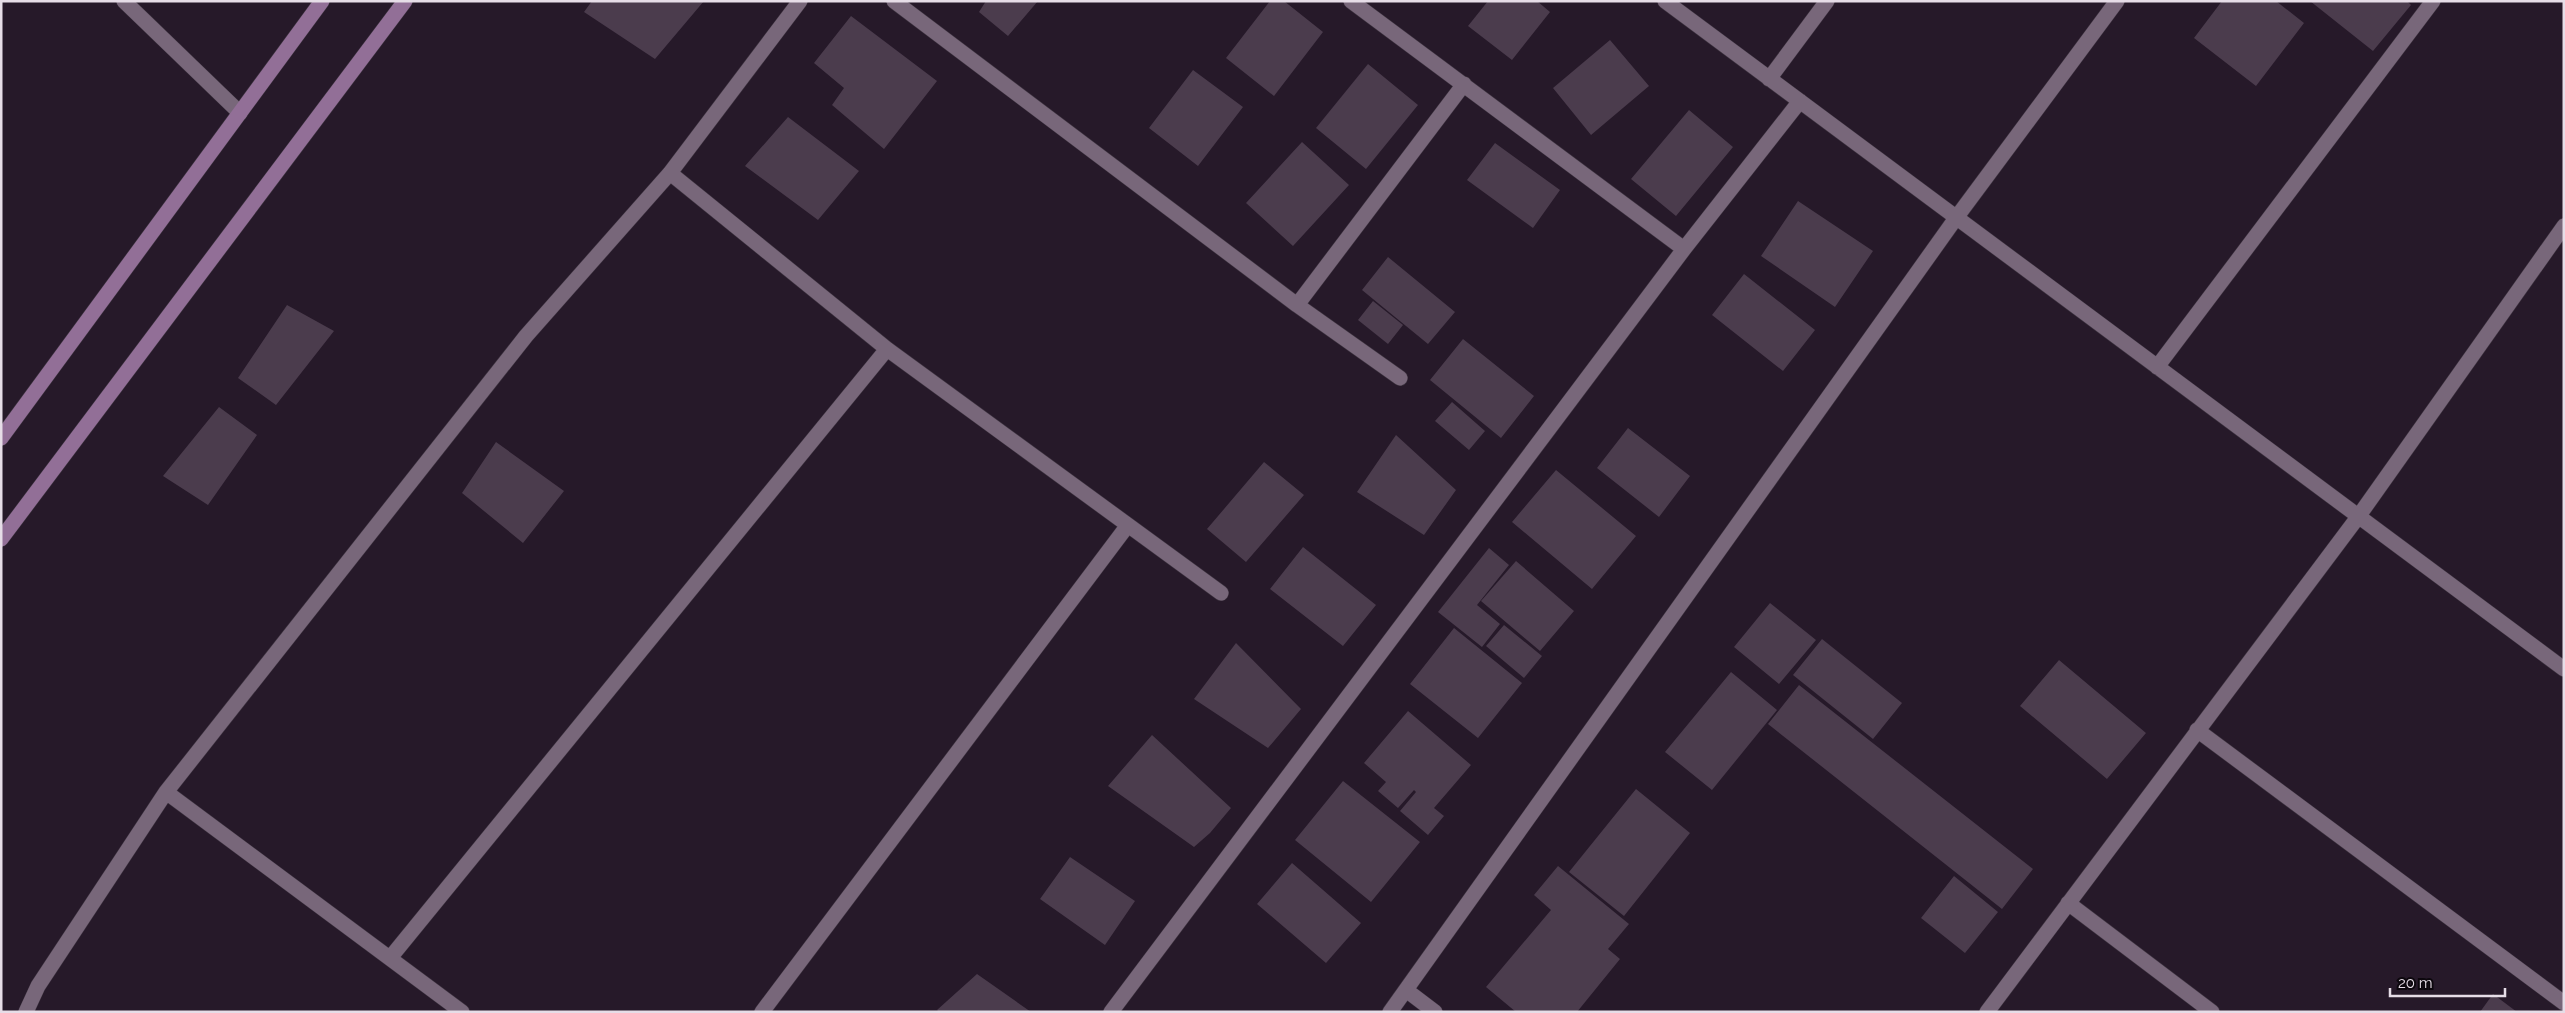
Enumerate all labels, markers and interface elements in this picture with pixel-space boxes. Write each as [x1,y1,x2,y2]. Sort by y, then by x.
scale bar [2390,966,2505,998]
text: 20 m [2398,974,2433,992]

